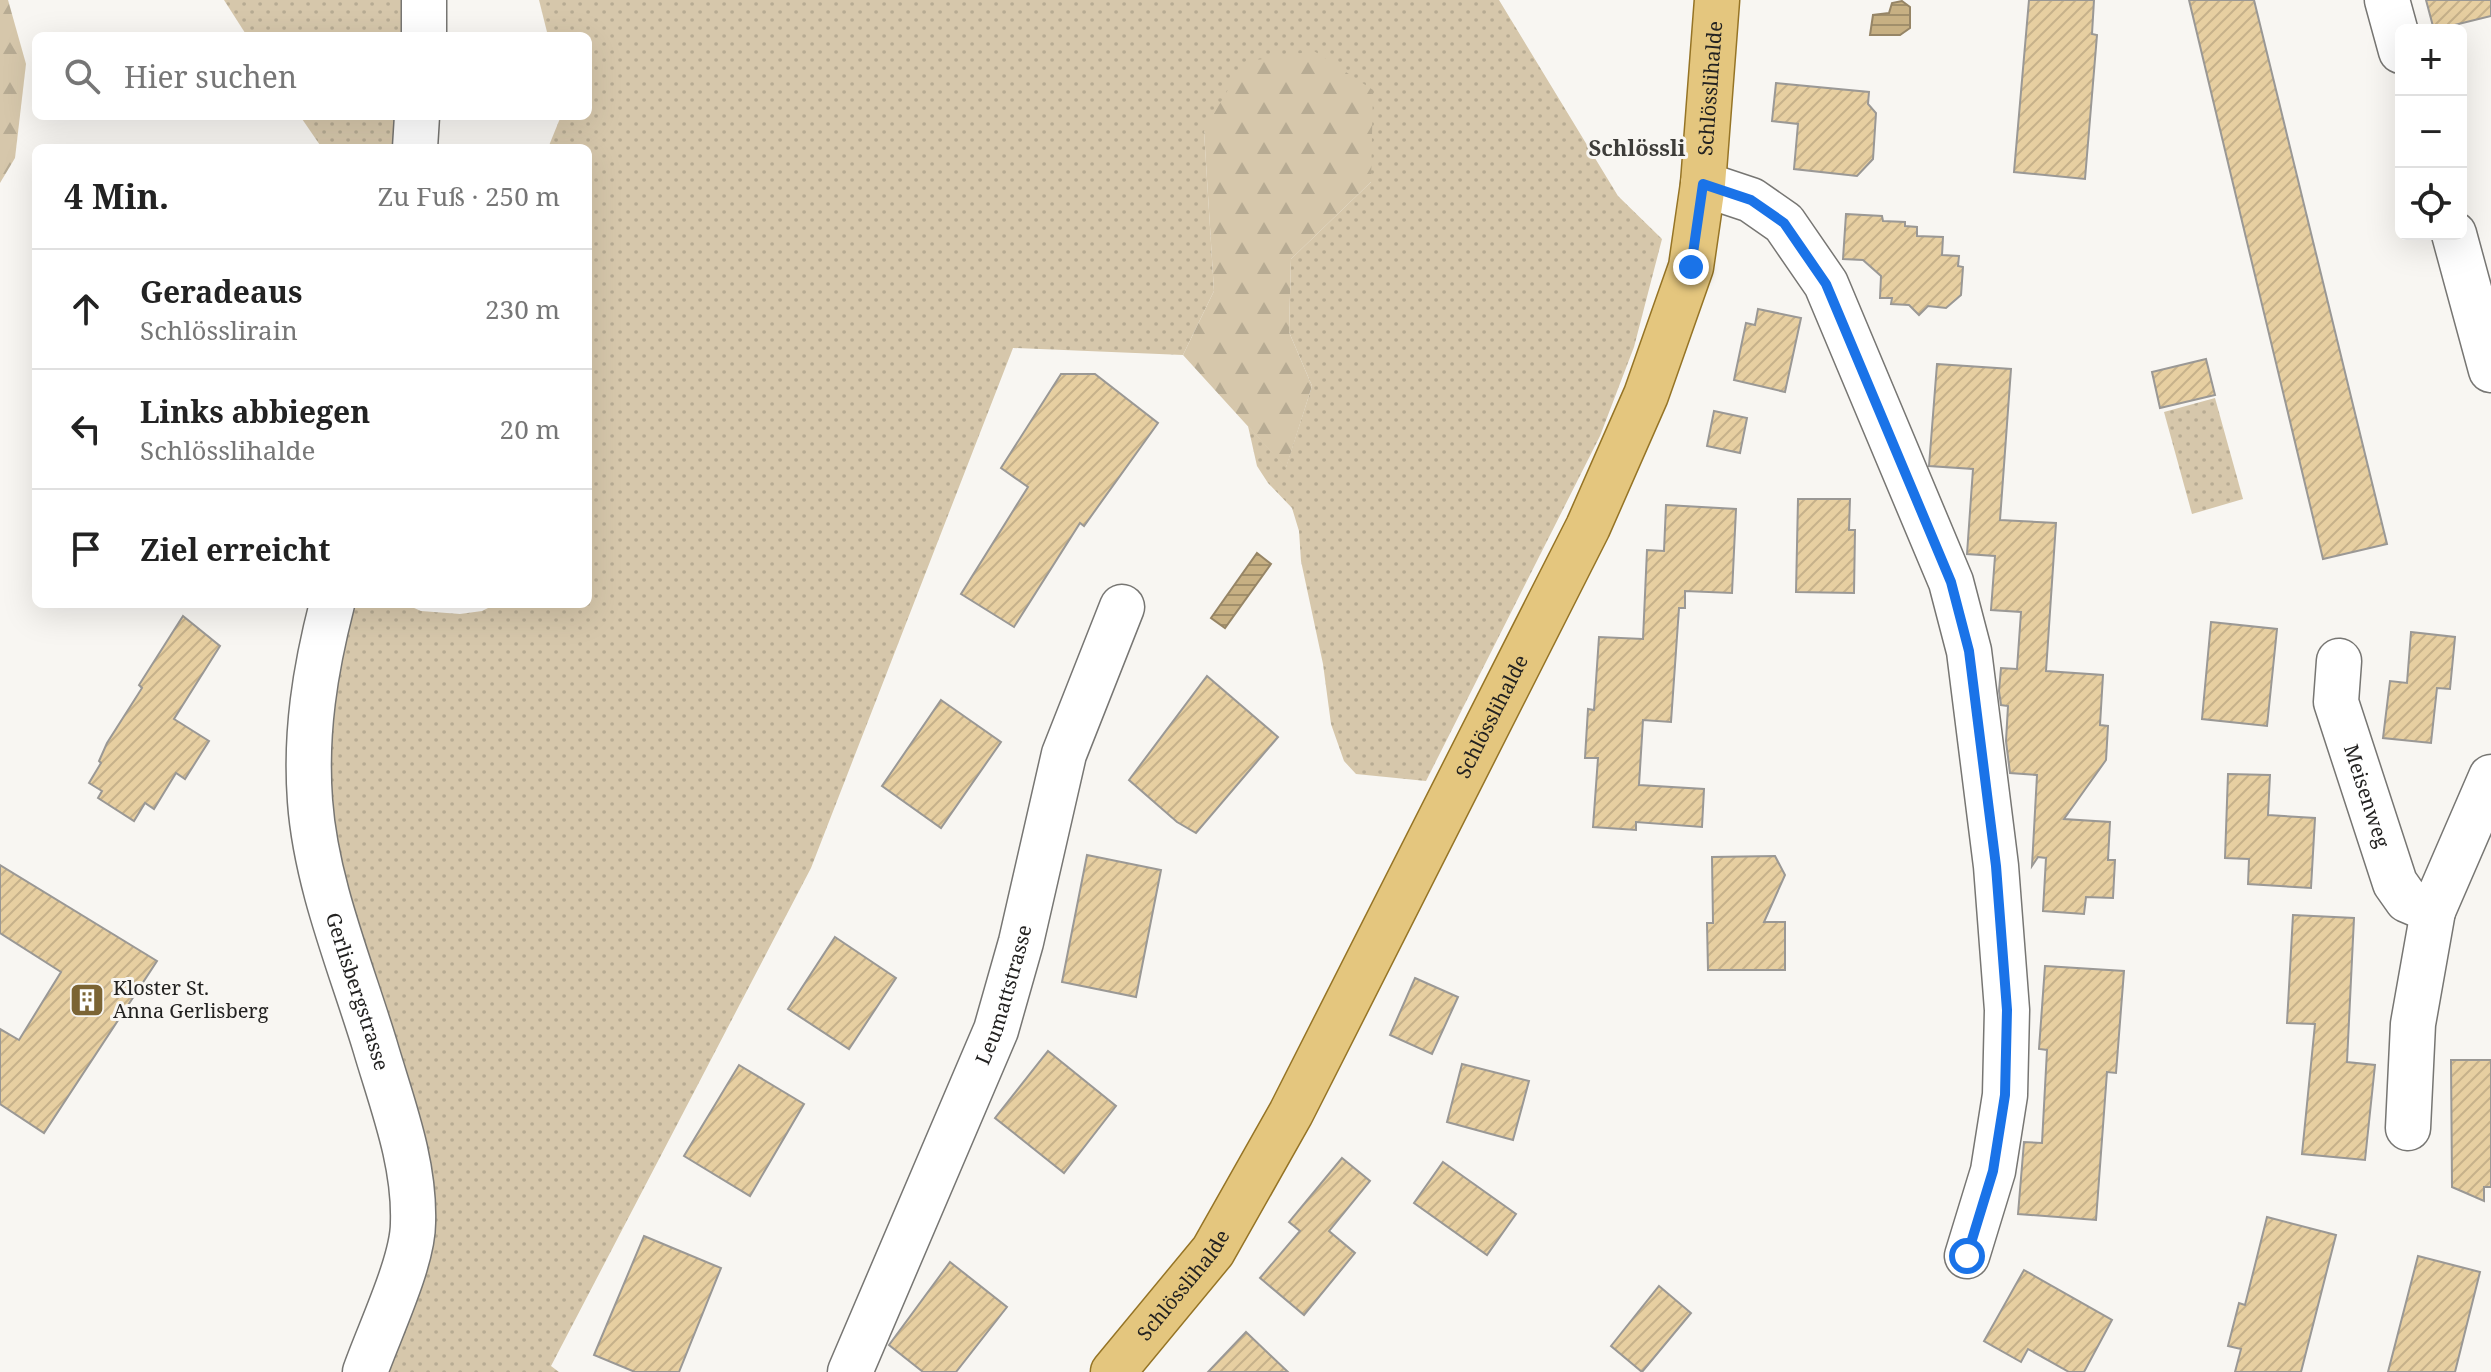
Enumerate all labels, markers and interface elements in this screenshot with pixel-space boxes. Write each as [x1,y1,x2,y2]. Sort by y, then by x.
street label: Schlösslihalde [1691,20,1728,157]
map controls [2395,24,2467,240]
button: + [2395,24,2467,96]
search box [32,32,592,120]
icon: search [60,54,104,98]
text: Hier suchen [124,56,297,97]
button: − [2395,96,2467,168]
district label: Schlössli [1589,132,1686,162]
button: locate [2395,168,2467,240]
text: 4 Min. [64,173,169,219]
text: Zu Fuß · 250 m [378,178,560,214]
route end [1673,249,1709,285]
text: Geradeaus [140,271,302,312]
icon: ahead [64,287,108,331]
text: 230 m [485,291,560,327]
text: Schlösslirain [140,312,298,348]
text: Links abbiegen [140,391,370,432]
icon: left [64,407,108,451]
text: 20 m [500,411,560,447]
text: Schlösslihalde [140,432,315,468]
icon: arrive [64,527,108,571]
text: Ziel erreicht [140,529,330,570]
street label: Schlösslihalde [1449,650,1534,783]
street label: Meisenweg [2338,741,2397,851]
street label: Gerlisbergstrasse [320,909,396,1074]
street label: Leumattstrasse [969,922,1038,1069]
place label: Kloster St. Anna Gerlisberg [113,974,269,1024]
building icon: Kloster St. Anna Gerlisberg [68,981,106,1019]
street label: Schlösslihalde [1131,1224,1235,1346]
route start [1949,1238,1985,1274]

